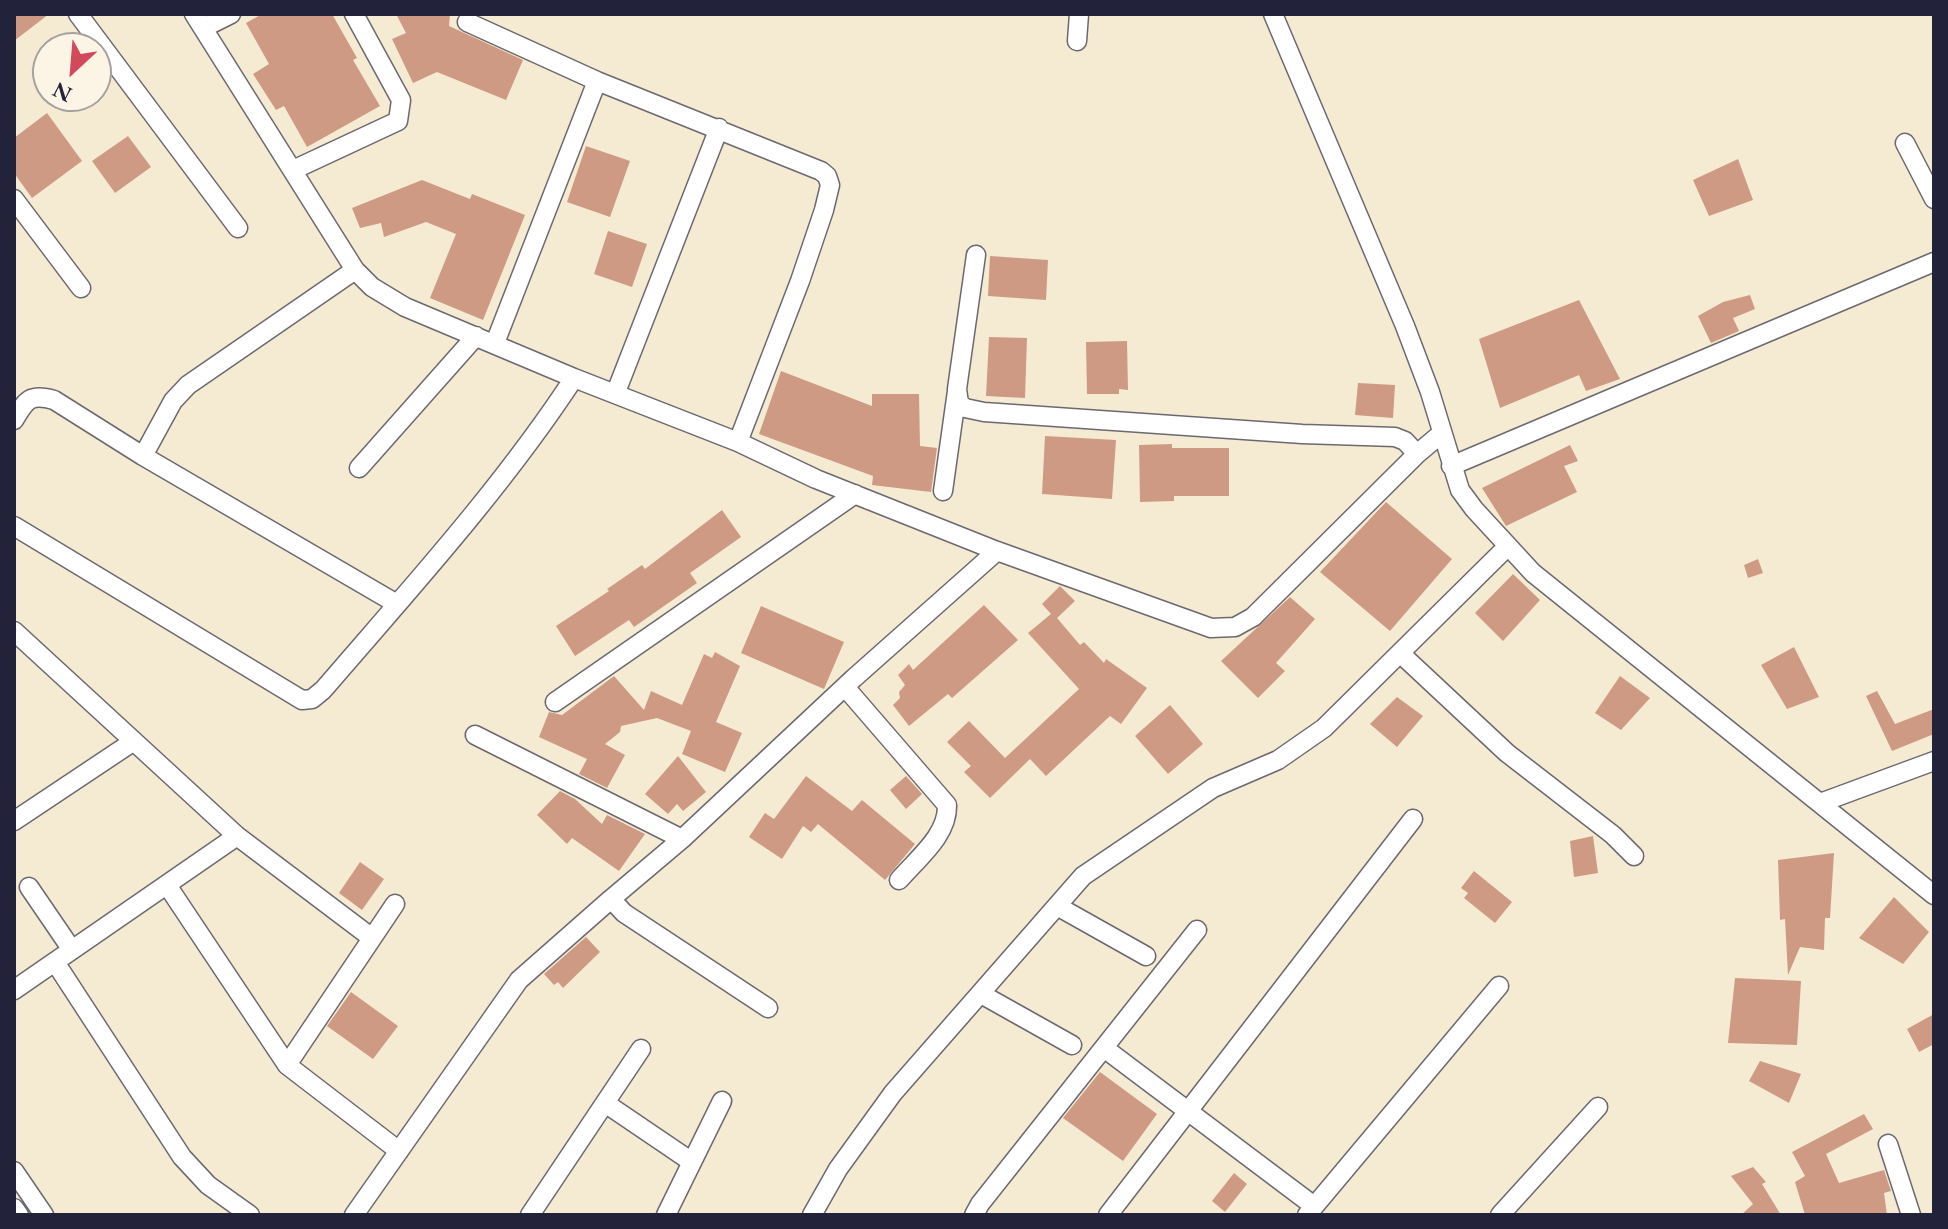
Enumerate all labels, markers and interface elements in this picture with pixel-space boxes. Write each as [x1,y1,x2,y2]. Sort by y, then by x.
north arrow [32,32,112,112]
text: N [48,75,76,109]

